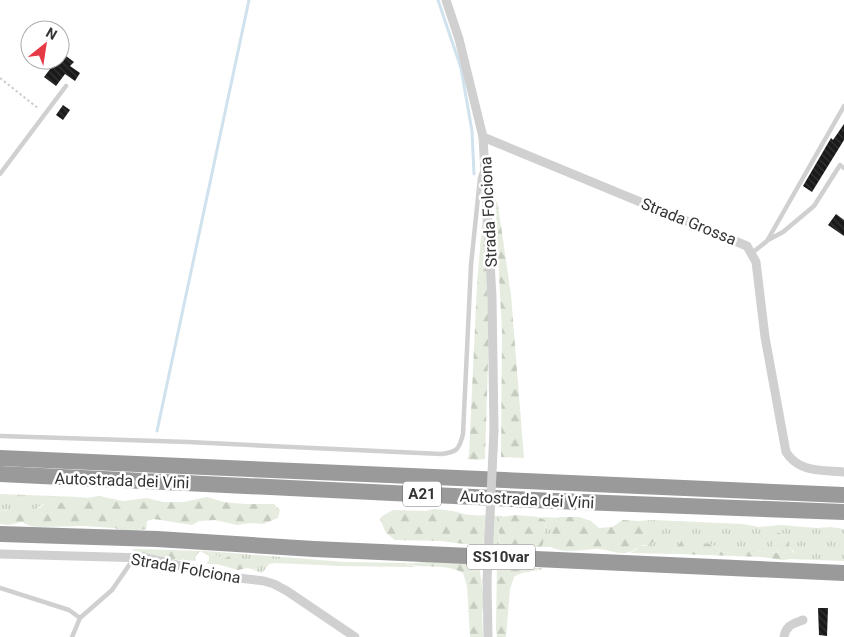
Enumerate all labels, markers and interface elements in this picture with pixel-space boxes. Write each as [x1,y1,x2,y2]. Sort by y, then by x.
north arrow [20,20,70,70]
text: N [43,24,60,43]
street label: Strada Folciona [476,156,501,268]
street label: Strada Grossa [639,194,739,249]
street label: Autostrada dei Vini [54,469,190,492]
road number: A21 [403,482,441,506]
street label: Autostrada dei Vini [459,486,595,513]
road number: SS10var [467,544,535,570]
street label: Strada Folciona [130,550,242,587]

